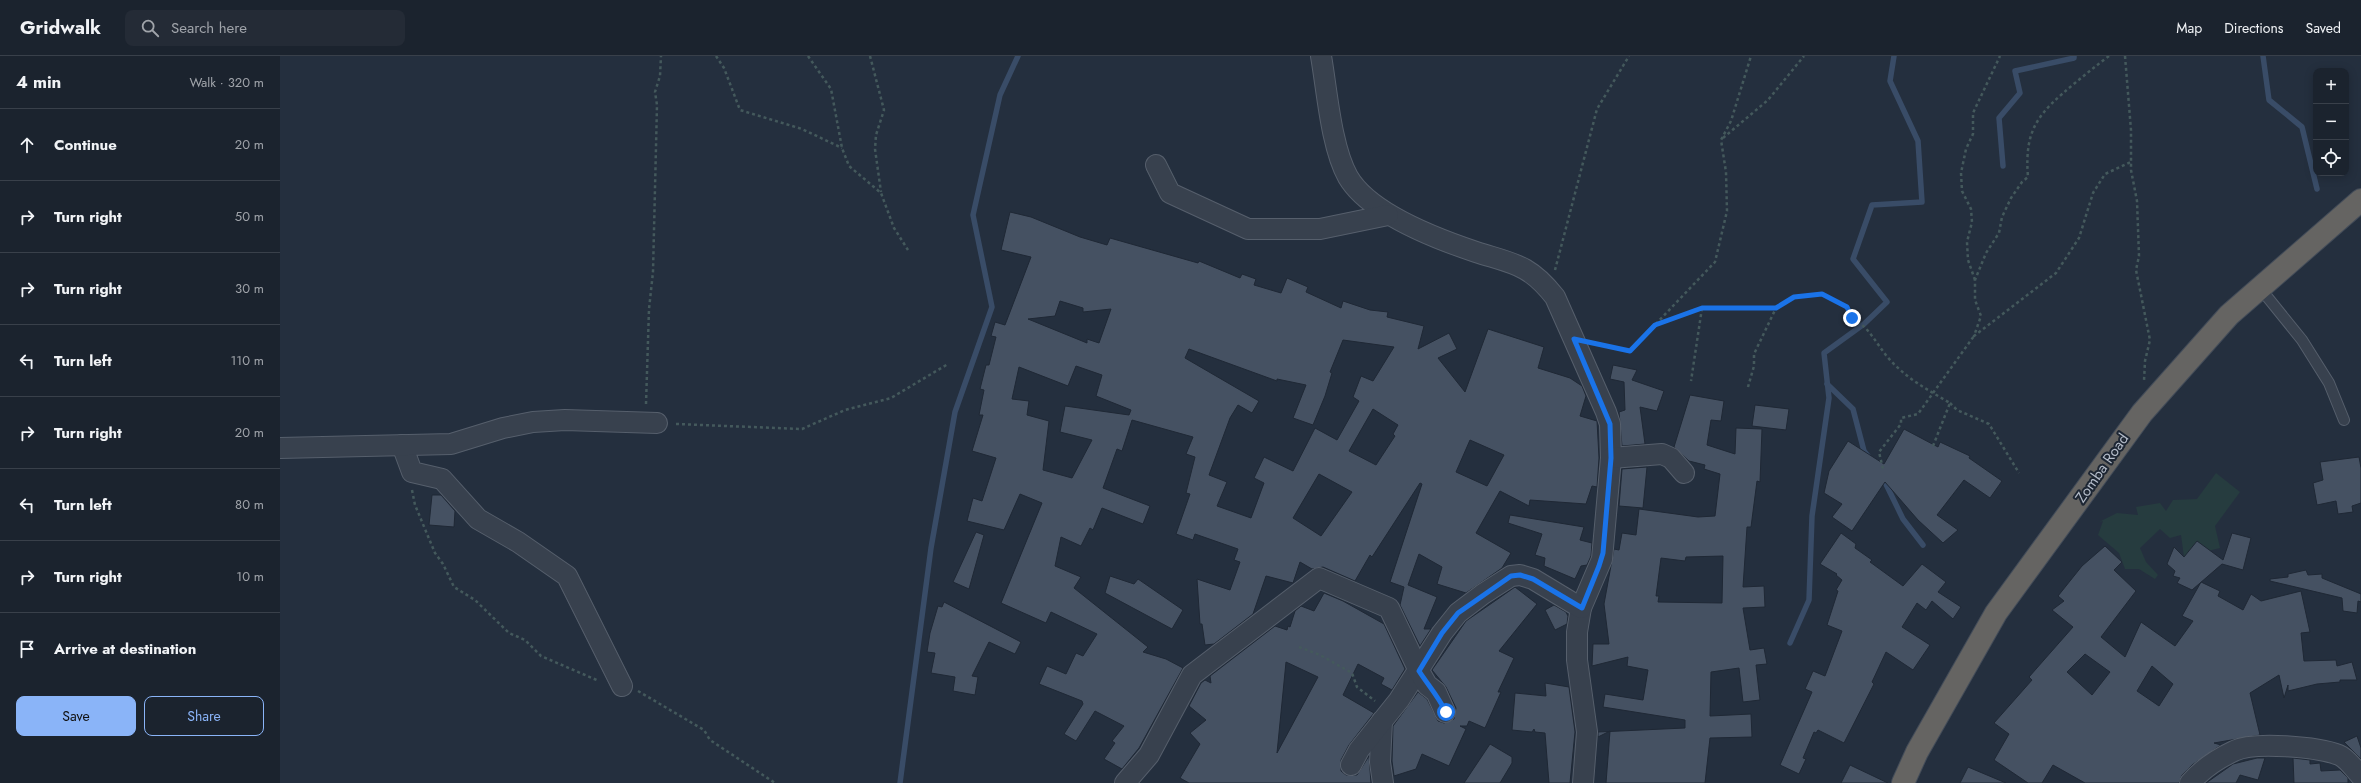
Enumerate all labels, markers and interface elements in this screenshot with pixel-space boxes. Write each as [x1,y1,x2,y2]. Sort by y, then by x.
search box [125,10,405,46]
text: Gridwalk [20,14,101,41]
icon: search [139,17,161,39]
text: Search here [171,17,247,39]
text: Map [2176,18,2202,38]
text: Directions [2224,18,2284,38]
text: Saved [2306,18,2341,38]
map controls [2313,68,2349,176]
button: + [2313,68,2349,104]
text: 4 min [16,70,61,94]
text: Walk · 320 m [189,73,264,92]
button: − [2313,104,2349,140]
icon: ahead [16,134,38,156]
text: Continue [54,134,117,156]
text: 20 m [235,135,264,154]
button: locate [2313,140,2349,176]
icon: right [16,206,38,228]
text: Turn right [54,206,122,228]
text: 50 m [235,207,264,226]
icon: right [16,278,38,300]
text: Turn right [54,278,122,300]
text: 30 m [235,279,264,298]
route end [1843,309,1861,327]
icon: left [16,350,38,372]
text: Turn left [54,350,112,372]
text: 110 m [230,351,264,370]
icon: right [16,422,38,444]
text: Turn right [54,422,122,444]
text: 20 m [235,423,264,442]
street label: Zomba Road [2070,429,2134,507]
icon: left [16,494,38,516]
text: Turn left [54,494,112,516]
text: 80 m [235,495,264,514]
icon: right [16,566,38,588]
text: Turn right [54,566,122,588]
text: 10 m [236,567,264,586]
icon: arrive [16,638,38,660]
text: Arrive at destination [54,638,196,660]
button: Save [16,696,136,736]
button: Share [144,696,264,736]
route start [1437,703,1455,721]

